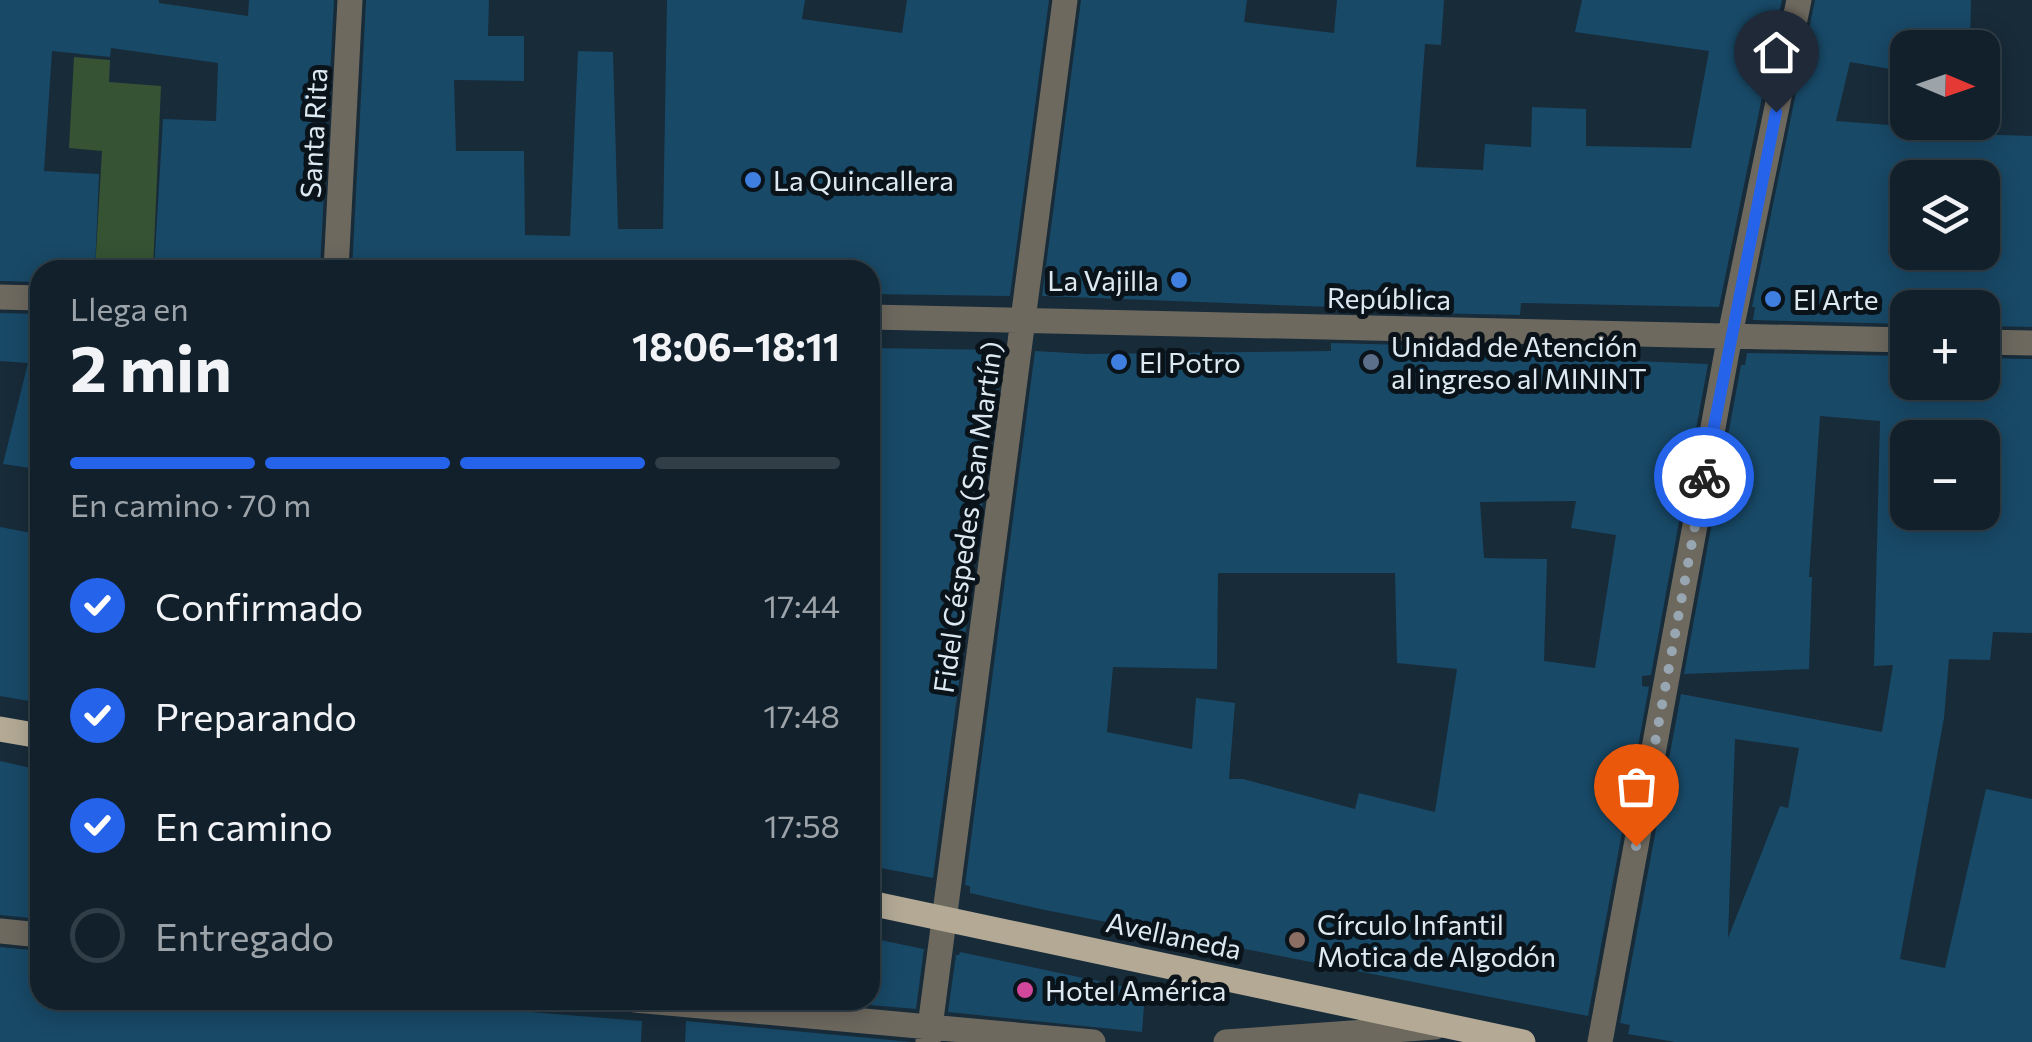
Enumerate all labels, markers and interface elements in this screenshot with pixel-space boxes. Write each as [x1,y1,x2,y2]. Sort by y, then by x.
pin [1734,10,1819,113]
icon: home [1749,25,1804,80]
north arrow [1890,30,2000,140]
map controls [1890,30,2000,530]
street label: Santa Rita [293,67,333,199]
button: layers [1890,160,2000,270]
place label: La Quincallera [773,163,954,197]
marker: La Quincallera [742,169,764,191]
place label: La Vajilla [1047,263,1159,297]
marker: La Vajilla [1168,269,1190,291]
street label: República [1327,280,1451,316]
place label: El Arte [1793,282,1879,316]
text: Llega en [70,288,189,328]
marker: El Arte [1762,288,1784,310]
button: + [1890,290,2000,400]
text: 18:06–18:11 [632,322,840,369]
text: 2 min [70,326,232,405]
place label: Unidad de Atención al ingreso al MININT [1391,329,1647,395]
street label: Fidel Céspedes (San Martín) [925,339,1009,695]
place label: El Potro [1139,345,1241,379]
marker: El Potro [1108,351,1130,373]
marker: Unidad de Atención al ingreso al MININT [1360,351,1382,373]
button: − [1890,420,2000,530]
courier [1654,427,1754,527]
icon: bike [1677,450,1732,505]
text: En camino · 70 m [70,484,311,524]
icon: check [70,578,125,633]
text: Confirmado [155,582,363,629]
text: 17:44 [763,585,840,625]
icon: check [70,688,125,743]
text: Preparando [155,692,357,739]
text: 17:48 [763,695,840,735]
pin [1594,744,1679,847]
icon: bag [1609,759,1664,814]
icon: check [70,798,125,853]
text: En camino [155,802,333,849]
text: 17:58 [764,805,840,845]
street label: Avellaneda [1103,904,1245,966]
place label: Círculo Infantil Motica de Algodón [1317,907,1556,973]
text: Entregado [155,912,334,959]
marker: Círculo Infantil Motica de Algodón [1286,929,1308,951]
place label: Hotel América [1045,973,1226,1007]
marker: Hotel América [1014,979,1036,1001]

